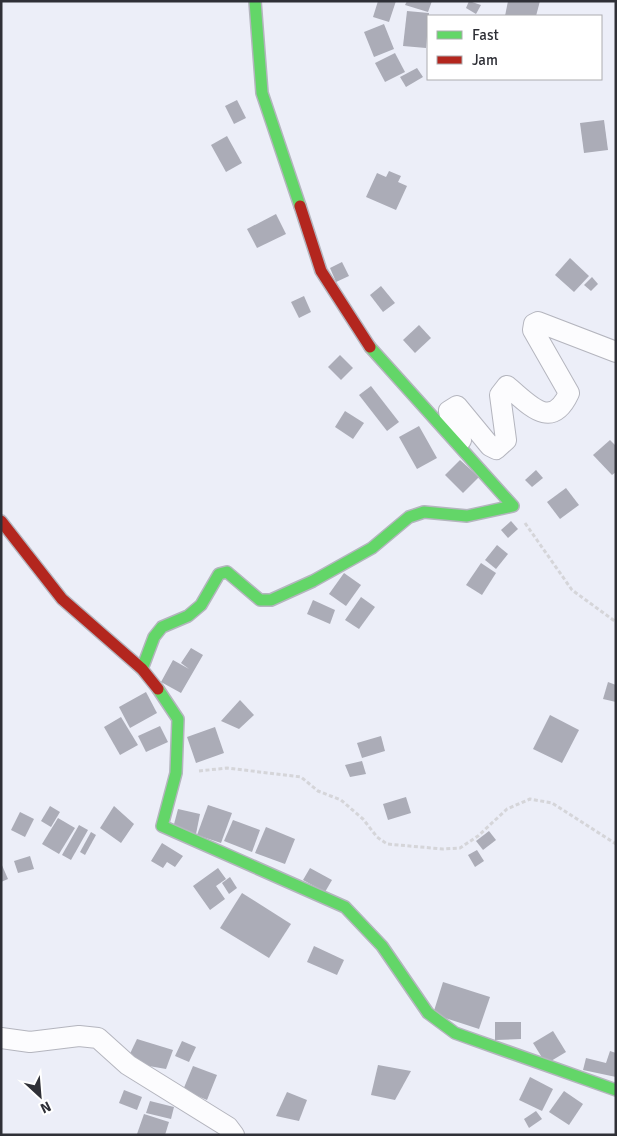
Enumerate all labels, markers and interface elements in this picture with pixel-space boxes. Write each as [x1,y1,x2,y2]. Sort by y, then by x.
legend [427,15,602,80]
text: Fast [472,26,499,44]
text: Jam [472,51,498,69]
north arrow [15,1071,65,1121]
text: N [37,1097,54,1117]

